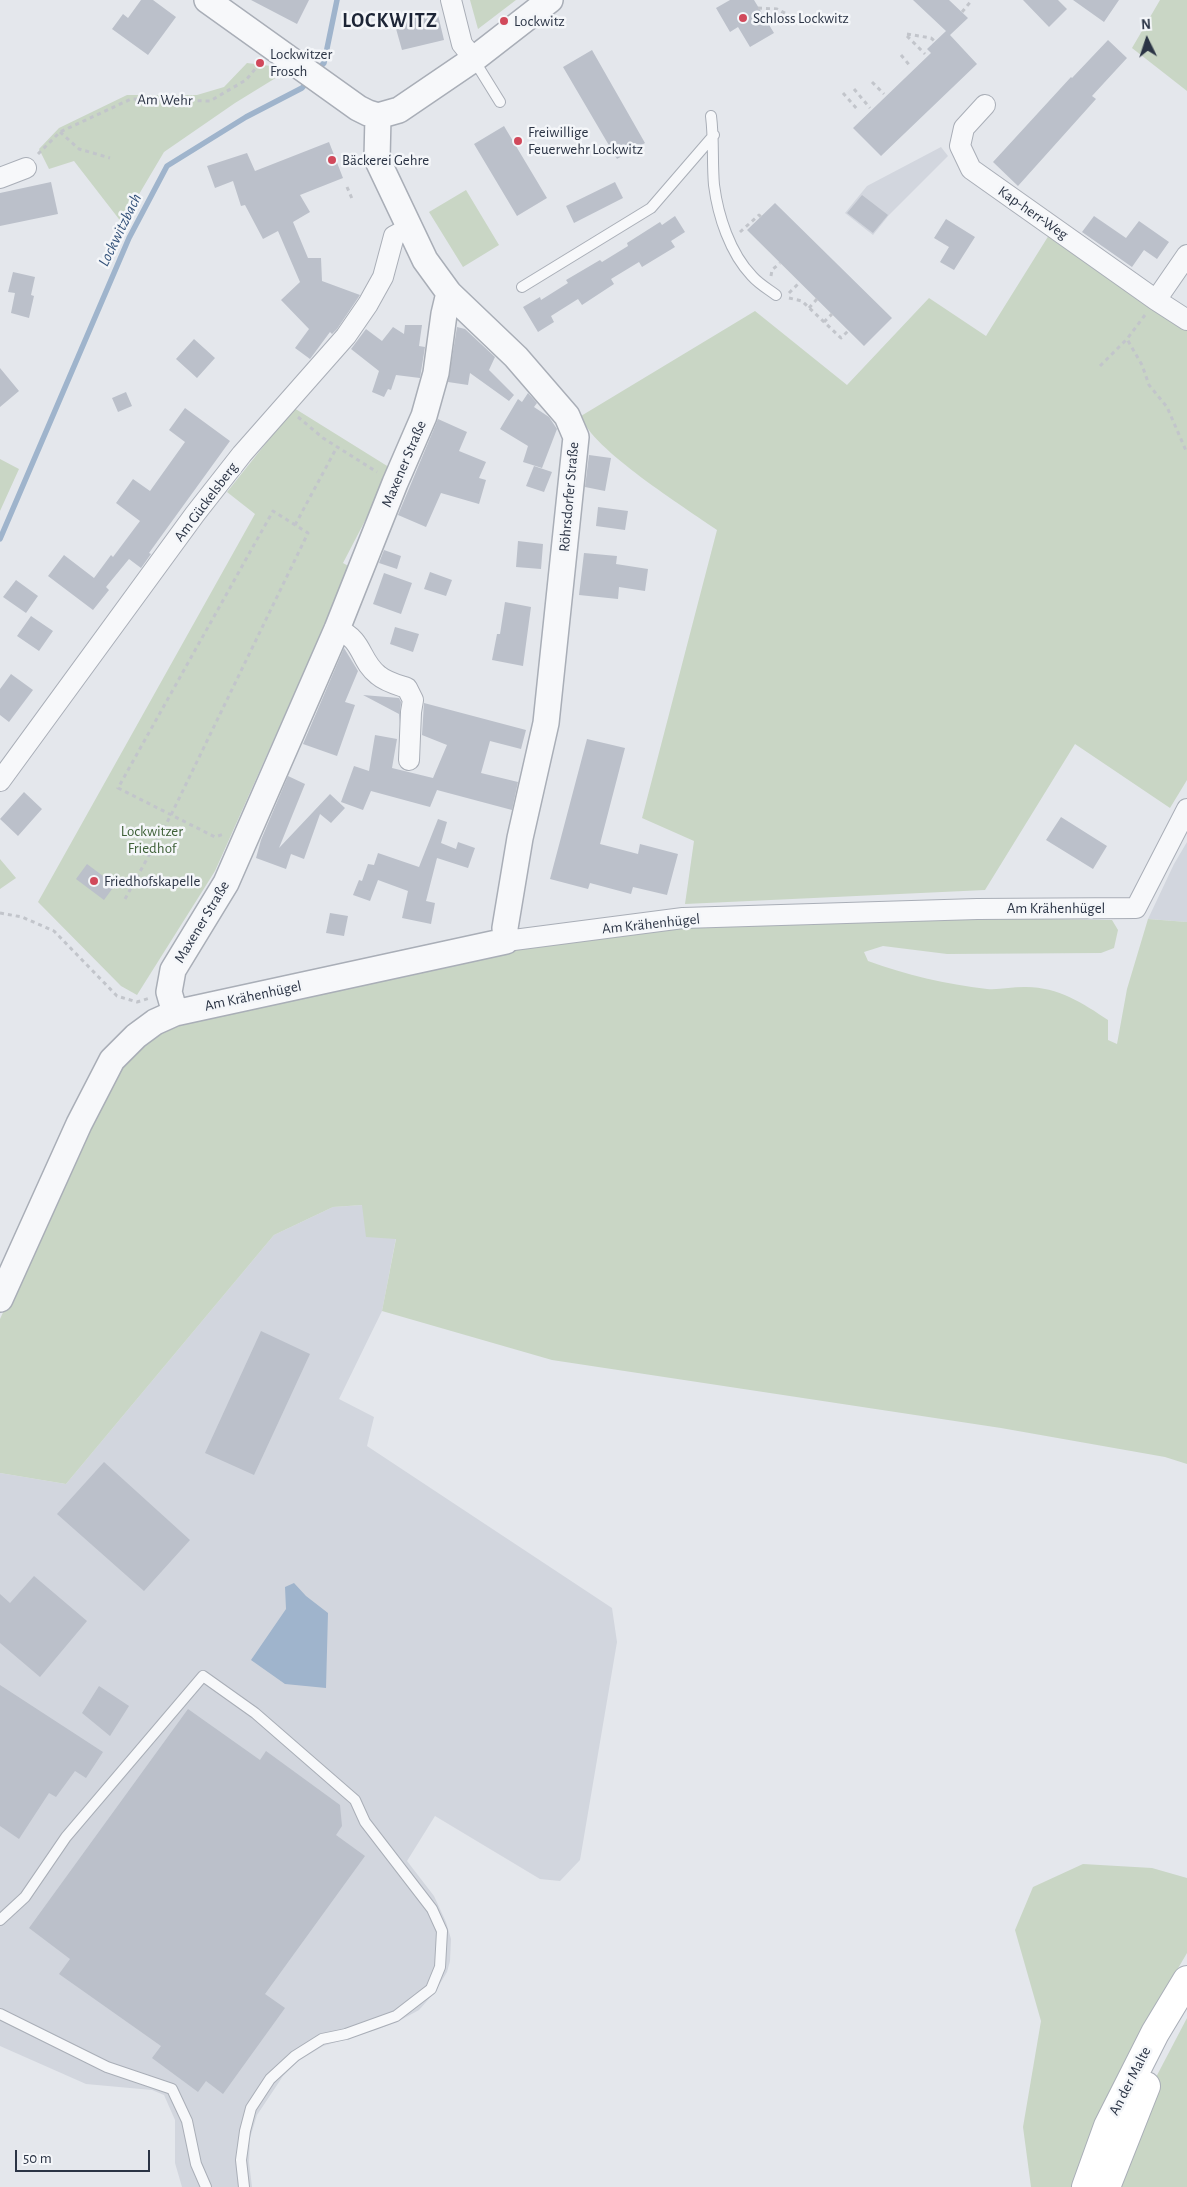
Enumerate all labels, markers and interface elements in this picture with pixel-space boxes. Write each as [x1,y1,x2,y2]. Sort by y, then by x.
district label: LOCKWITZ [341,9,439,33]
place label: Schloss Lockwitz [753,9,849,27]
place label: Lockwitz [514,12,565,30]
marker: Schloss Lockwitz [737,12,749,24]
marker: Lockwitz [498,15,510,27]
north arrow [1122,15,1172,65]
text: N [1141,18,1151,32]
place label: Lockwitzer Frosch [270,45,332,80]
marker: Lockwitzer Frosch [254,57,266,69]
street label: Am Wehr [137,91,193,109]
place label: Freiwillige Feuerwehr Lockwitz [528,123,643,158]
marker: Freiwillige Feuerwehr Lockwitz [512,135,524,147]
place label: Bäckerei Gehre [342,151,429,169]
marker: Bäckerei Gehre [326,154,338,166]
street label: Kap-herr-Weg [995,182,1071,244]
water label: Lockwitzbach [94,190,146,270]
street label: Maxener Straße [378,418,430,510]
street label: Röhrsdorfer Straße [555,441,583,553]
street label: Am Gückelsberg [170,459,242,545]
park label: Lockwitzer Friedhof [121,822,183,857]
place label: Friedhofskapelle [104,872,200,890]
marker: Friedhofskapelle [88,875,100,887]
street label: Maxener Straße [170,878,234,966]
street label: Am Krähenhügel [1007,899,1105,917]
street label: Am Krähenhügel [601,910,701,938]
street label: Am Krähenhügel [203,977,303,1015]
street label: An der Malte [1105,2044,1155,2118]
scale bar [18,2140,152,2172]
text: 50 m [23,2151,52,2166]

